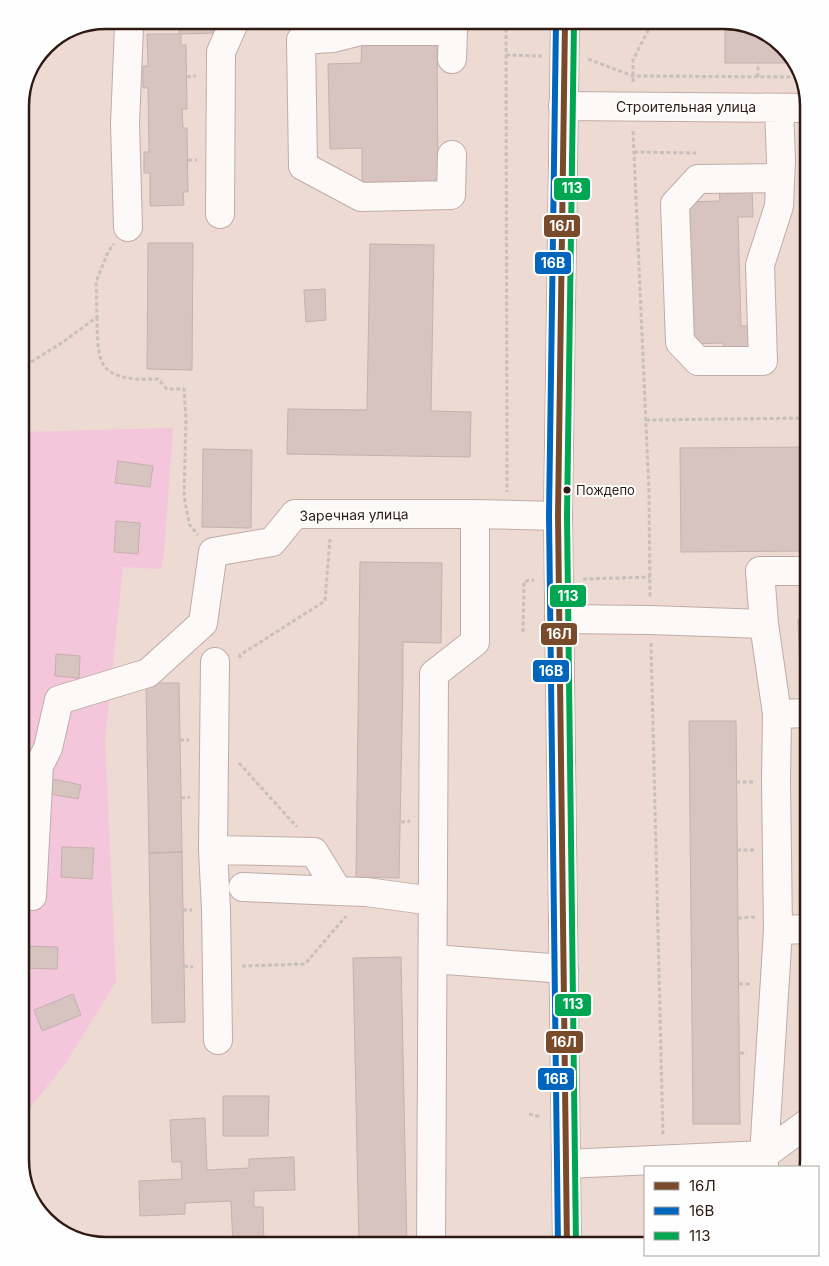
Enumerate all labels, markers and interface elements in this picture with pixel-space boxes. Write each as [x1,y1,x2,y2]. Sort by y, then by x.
street label: Строительная улица [616,98,756,115]
line badge: 113 [553,177,591,201]
text: 113 [561,179,583,196]
line badge: 16Л [543,214,581,238]
text: 16Л [549,217,575,234]
line badge: 16В [534,251,572,275]
text: 16В [541,254,565,271]
place label: Пождепо [576,482,635,498]
marker: Пождепо [562,485,572,495]
street label: Заречная улица [299,505,409,524]
line badge: 113 [549,584,587,608]
text: 113 [557,587,579,604]
line badge: 16Л [540,622,578,646]
text: 16Л [546,625,572,642]
line badge: 16В [532,659,570,683]
text: 16В [539,662,563,679]
line badge: 113 [554,993,592,1017]
text: 113 [562,995,584,1012]
line badge: 16Л [545,1030,584,1054]
text: 16Л [551,1033,577,1050]
line badge: 16В [537,1067,575,1091]
text: 16В [544,1070,568,1087]
legend [644,1166,819,1256]
text: 16Л [689,1176,716,1195]
text: 16В [689,1201,714,1220]
text: 113 [689,1226,710,1245]

